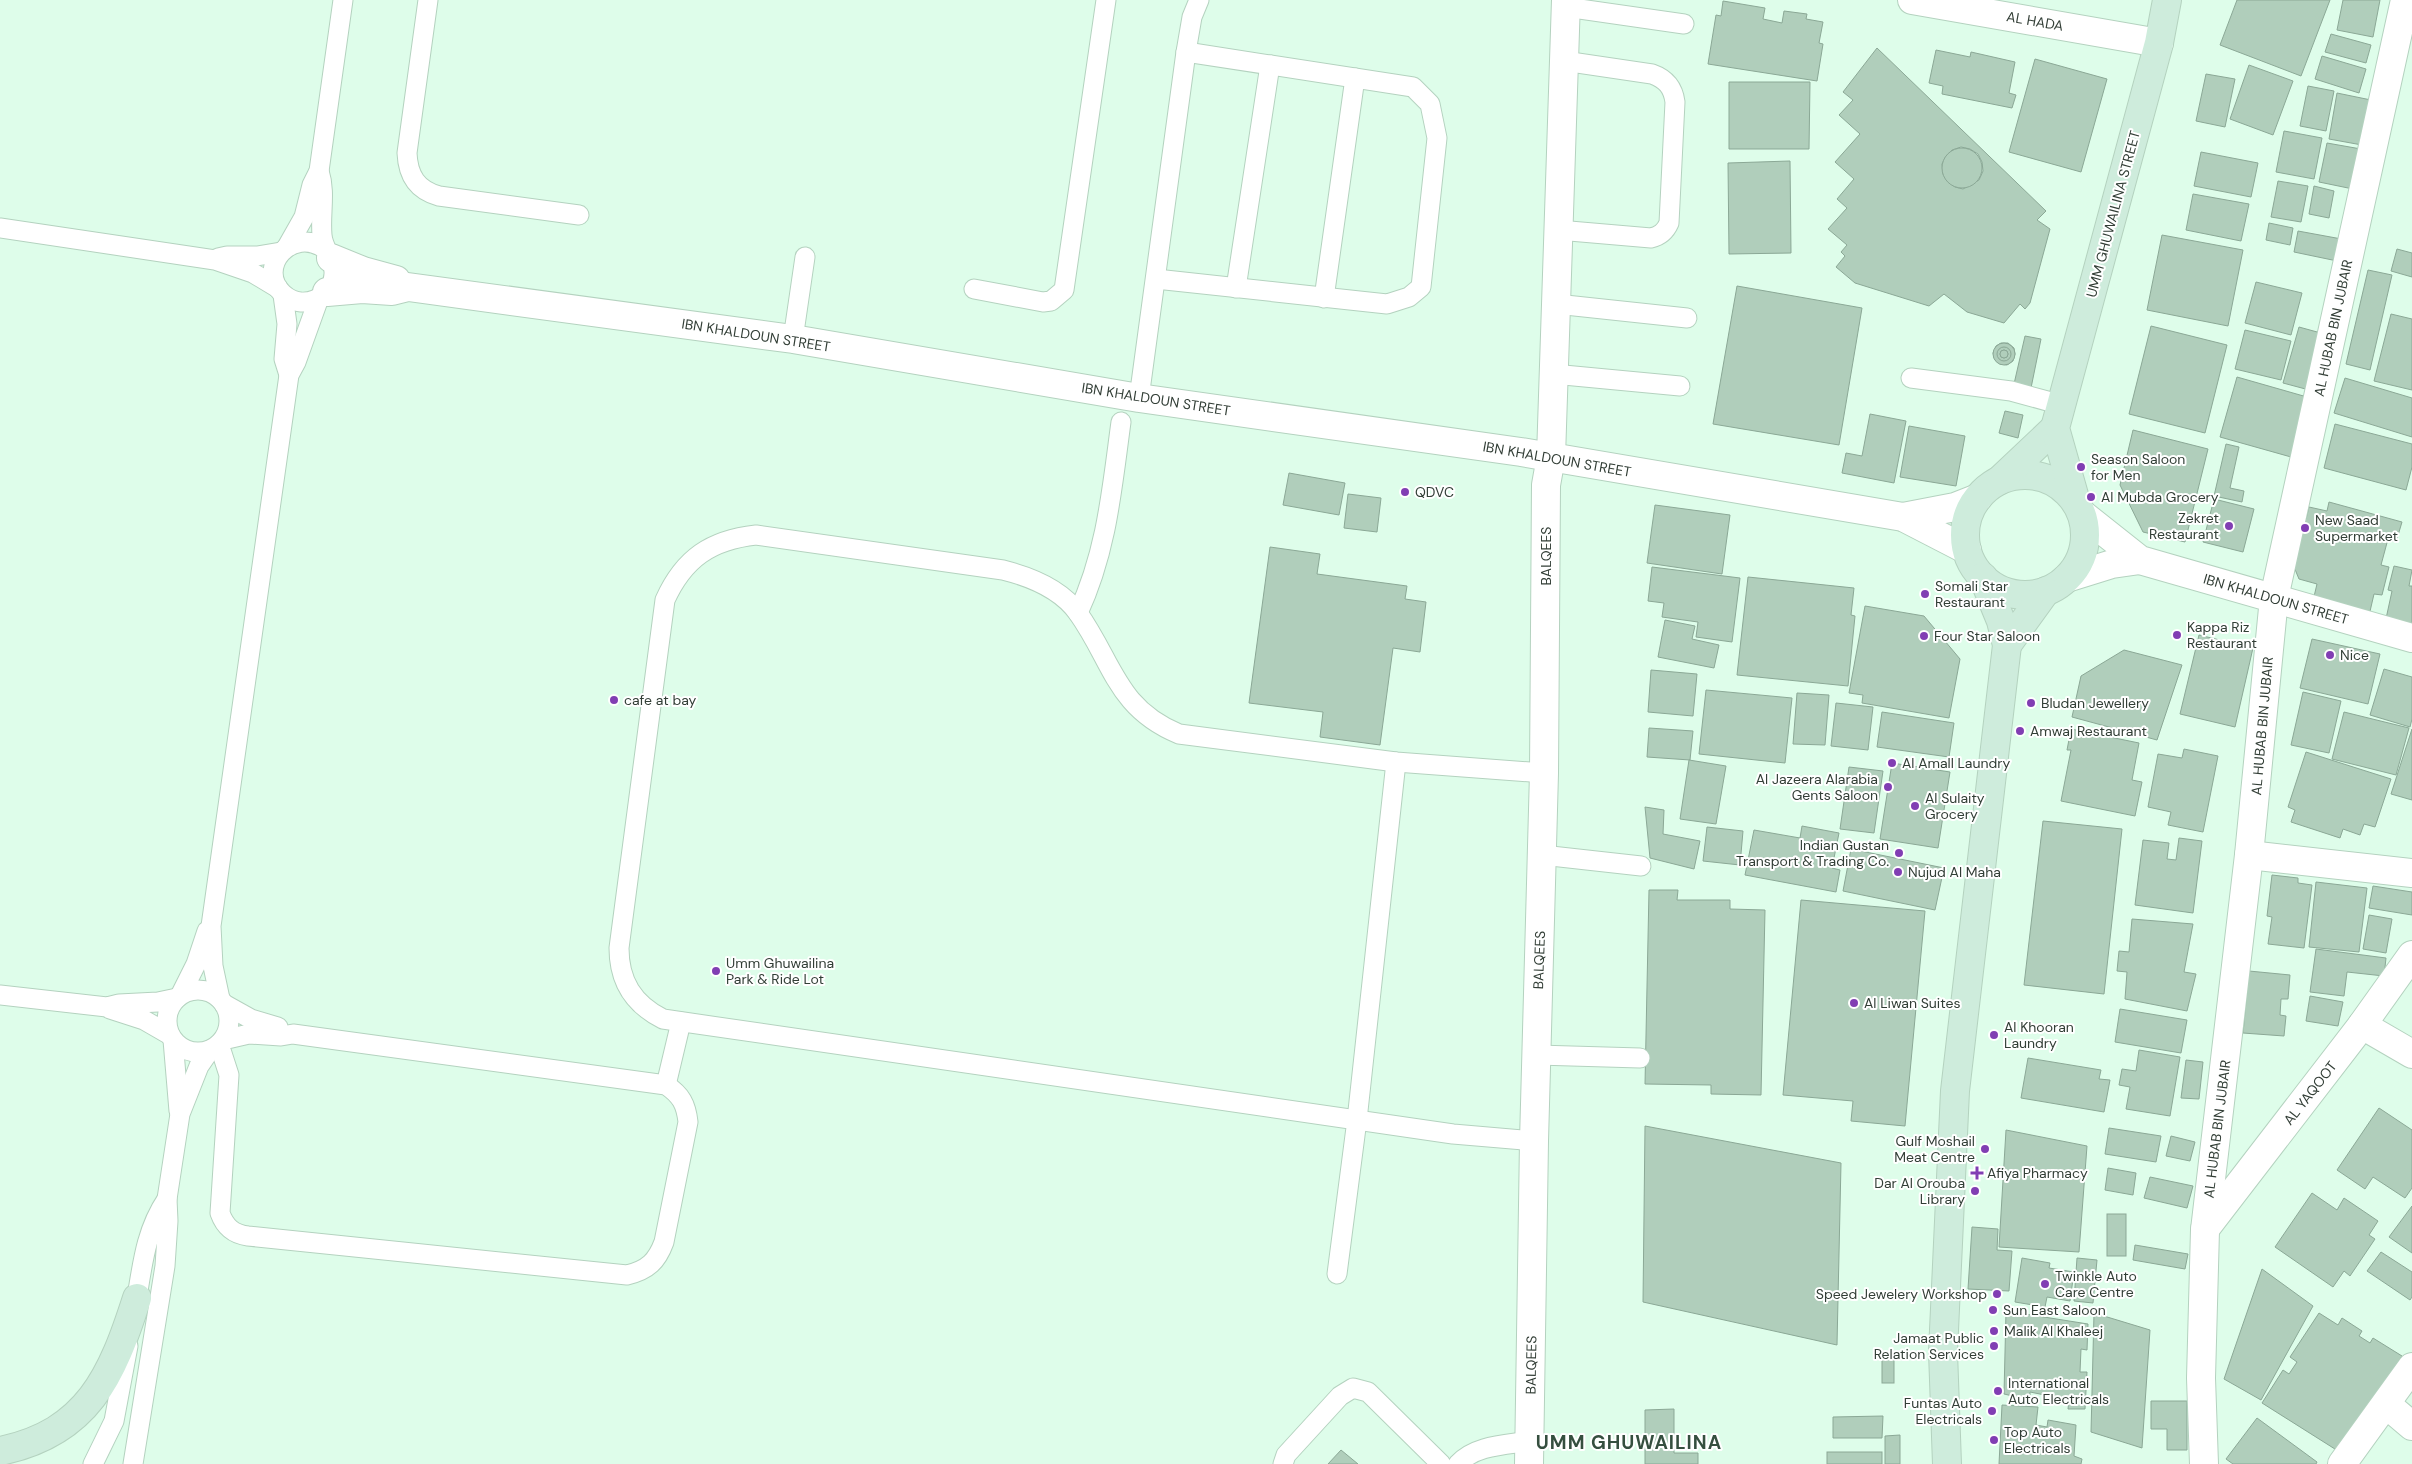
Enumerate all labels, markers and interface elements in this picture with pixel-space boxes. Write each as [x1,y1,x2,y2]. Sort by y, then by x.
street label: AL HADA [2005,7,2065,35]
street label: UMM GHUWAILINA STREET [2082,128,2144,299]
street label: AL HUBAB BIN JUBAIR [2310,258,2356,398]
street label: IBN KHALDOUN STREET [680,314,832,356]
street label: IBN KHALDOUN STREET [1080,378,1232,420]
street label: IBN KHALDOUN STREET [1481,437,1633,481]
place label: Season Saloon for Men [2091,450,2185,484]
marker: Season Saloon for Men [2075,461,2087,473]
place label: QDVC [1415,483,1454,501]
marker: QDVC [1399,486,1411,498]
place label: Al Mubda Grocery [2101,488,2219,506]
marker: Al Mubda Grocery [2085,491,2097,503]
place label: Zekret Restaurant [2149,509,2219,543]
place label: New Saad Supermarket [2315,511,2398,545]
marker: Zekret Restaurant [2223,520,2235,532]
marker: New Saad Supermarket [2299,522,2311,534]
street label: BALQEES [1537,527,1555,585]
street label: IBN KHALDOUN STREET [2201,570,2351,628]
place label: Somali Star Restaurant [1935,577,2008,611]
marker: Somali Star Restaurant [1919,588,1931,600]
place label: Kappa Riz Restaurant [2187,618,2257,652]
place label: Four Star Saloon [1934,627,2040,645]
marker: Kappa Riz Restaurant [2171,629,2183,641]
marker: Four Star Saloon [1918,630,1930,642]
place label: Nice [2340,646,2369,664]
marker: Nice [2324,649,2336,661]
street label: AL HUBAB BIN JUBAIR [2247,656,2277,796]
place label: cafe at bay [624,691,697,709]
marker: cafe at bay [608,694,620,706]
place label: Bludan Jewellery [2041,694,2149,712]
marker: Bludan Jewellery [2025,697,2037,709]
place label: Amwaj Restaurant [2030,722,2147,740]
marker: Amwaj Restaurant [2014,725,2026,737]
place label: Al Amall Laundry [1902,754,2011,772]
marker: Al Amall Laundry [1886,757,1898,769]
place label: Al Jazeera Alarabia Gents Saloon [1756,770,1878,804]
marker: Al Jazeera Alarabia Gents Saloon [1882,781,1894,793]
place label: Al Sulaity Grocery [1925,789,1985,823]
marker: Al Sulaity Grocery [1909,800,1921,812]
place label: Indian Gustan Transport & Trading Co. [1736,836,1889,870]
marker: Indian Gustan Transport & Trading Co. [1893,847,1905,859]
place label: Nujud Al Maha [1908,863,2001,881]
marker: Nujud Al Maha [1892,866,1904,878]
street label: BALQEES [1529,930,1549,990]
place label: Umm Ghuwailina Park & Ride Lot [726,954,834,988]
marker: Umm Ghuwailina Park & Ride Lot [710,965,722,977]
place label: Al Liwan Suites [1864,994,1960,1012]
marker: Al Liwan Suites [1848,997,1860,1009]
place label: Al Khooran Laundry [2004,1018,2074,1052]
marker: Al Khooran Laundry [1988,1029,2000,1041]
street label: AL YAQOOT [2279,1057,2341,1129]
street label: AL HUBAB BIN JUBAIR [2200,1059,2234,1199]
place label: Gulf Moshail Meat Centre [1894,1132,1975,1166]
marker: Gulf Moshail Meat Centre [1979,1143,1991,1155]
place label: Afiya Pharmacy [1987,1164,2088,1182]
marker: Afiya Pharmacy [1971,1167,1983,1179]
place label: Dar Al Orouba Library [1874,1174,1965,1208]
marker: Dar Al Orouba Library [1969,1185,1981,1197]
place label: Twinkle Auto Care Centre [2055,1267,2137,1301]
marker: Twinkle Auto Care Centre [2039,1278,2051,1290]
place label: Speed Jewelery Workshop [1816,1285,1987,1303]
marker: Speed Jewelery Workshop [1991,1288,2003,1300]
place label: Sun East Saloon [2003,1301,2106,1319]
marker: Sun East Saloon [1987,1304,1999,1316]
place label: Malik Al Khaleej [2004,1322,2103,1340]
marker: Malik Al Khaleej [1988,1325,2000,1337]
place label: Jamaat Public Relation Services [1874,1329,1984,1363]
street label: BALQEES [1521,1335,1541,1395]
marker: Jamaat Public Relation Services [1988,1340,2000,1352]
place label: International Auto Electricals [2008,1374,2109,1408]
marker: International Auto Electricals [1992,1385,2004,1397]
place label: Funtas Auto Electricals [1904,1394,1982,1428]
marker: Funtas Auto Electricals [1986,1405,1998,1417]
place label: Top Auto Electricals [2004,1423,2071,1457]
district label: UMM GHUWAILINA [1536,1430,1722,1455]
marker: Top Auto Electricals [1988,1434,2000,1446]

